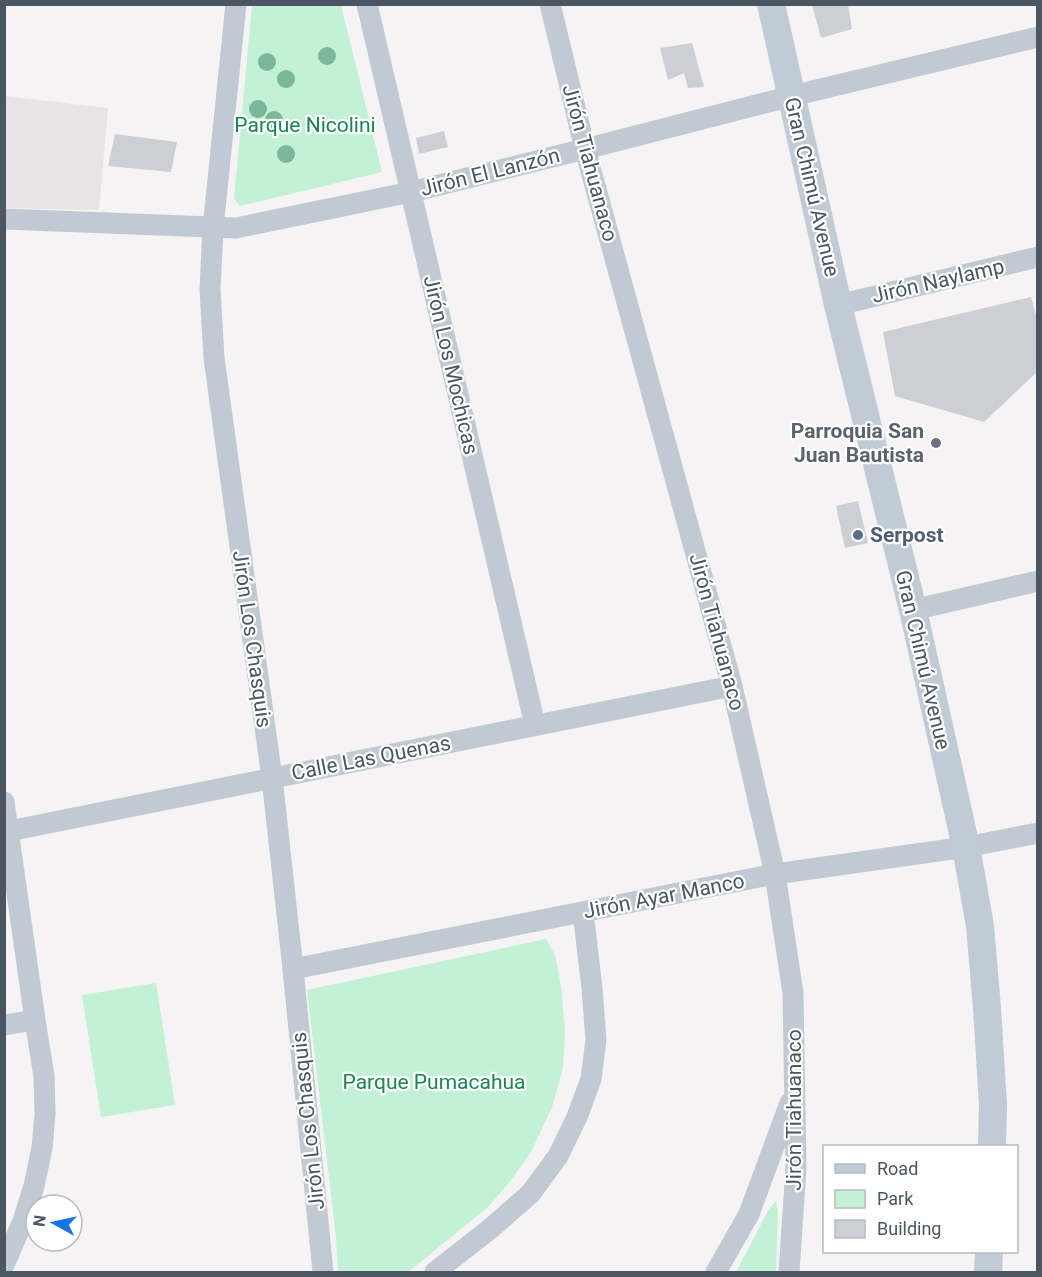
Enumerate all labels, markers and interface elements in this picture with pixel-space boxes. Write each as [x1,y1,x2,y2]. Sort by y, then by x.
street label: Jirón Tiahuanaco [557,82,623,244]
street label: Gran Chimú Avenue [780,95,844,279]
park label: Parque Nicolini [234,113,376,137]
street label: Jirón El Lanzón [418,143,562,201]
street label: Jirón Naylamp [869,254,1007,308]
street label: Jirón Los Mochicas [419,273,483,457]
place label: Parroquia San Juan Bautista [791,419,924,467]
marker: Parroquia San Juan Bautista [929,436,943,450]
place label: Serpost [870,523,944,547]
marker: Serpost [851,528,865,542]
street label: Jirón Los Chasquis [228,549,276,729]
street label: Jirón Tiahuanaco [684,551,750,713]
street label: Gran Chimú Avenue [891,568,955,752]
street label: Calle Las Quenas [289,731,453,785]
street label: Jirón Ayar Manco [581,869,747,923]
street label: Jirón Tiahuanaco [782,1029,806,1191]
street label: Jirón Los Chasquis [287,1031,329,1211]
park label: Parque Pumacahua [343,1070,525,1094]
legend [823,1145,1018,1253]
text: Road [877,1158,918,1179]
text: Park [877,1188,914,1209]
north arrow [24,1193,84,1253]
text: N [29,1214,50,1228]
text: Building [877,1218,941,1239]

